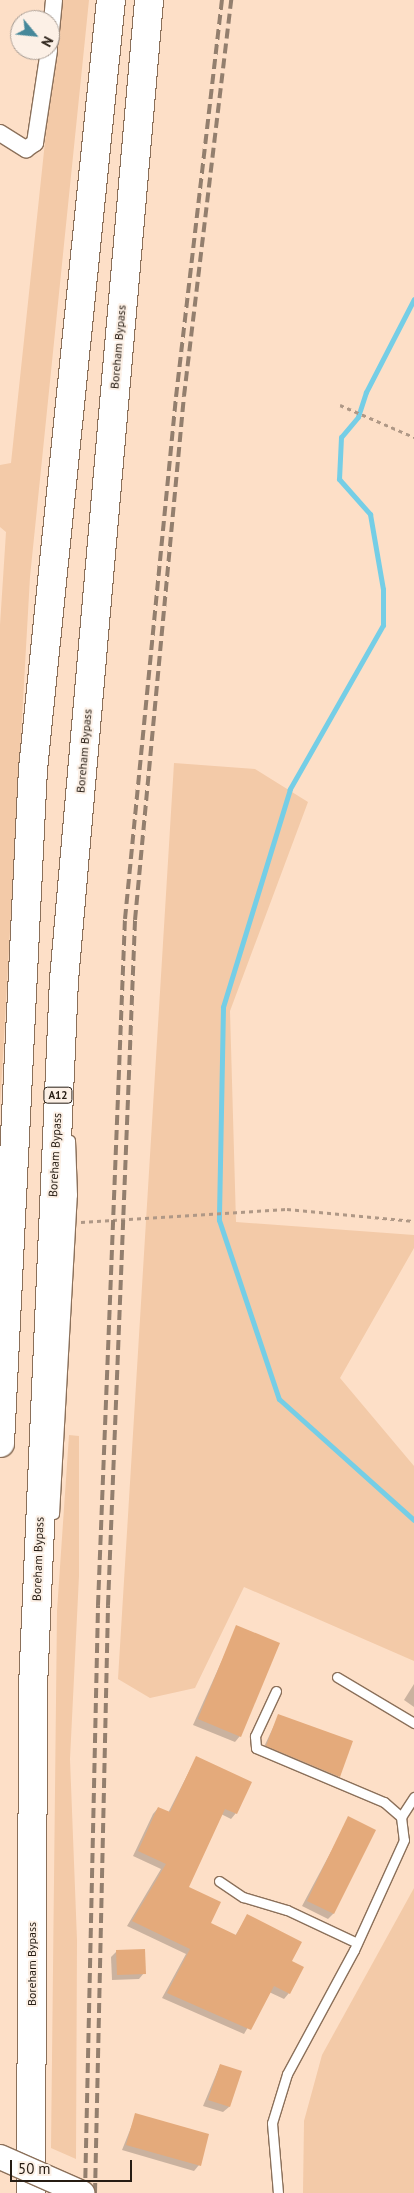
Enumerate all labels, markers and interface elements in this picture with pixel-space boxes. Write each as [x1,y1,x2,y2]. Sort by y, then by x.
north arrow [10,10,60,60]
text: N [37,33,57,50]
street label: Boreham Bypass [107,304,129,390]
street label: Boreham Bypass [73,708,95,794]
road number: A12 [43,1086,73,1104]
street label: Boreham Bypass [46,1113,64,1197]
street label: Boreham Bypass [29,1517,47,1601]
street label: Boreham Bypass [25,1922,39,2006]
scale bar [12,2150,135,2182]
text: 50 m [18,2159,51,2178]

